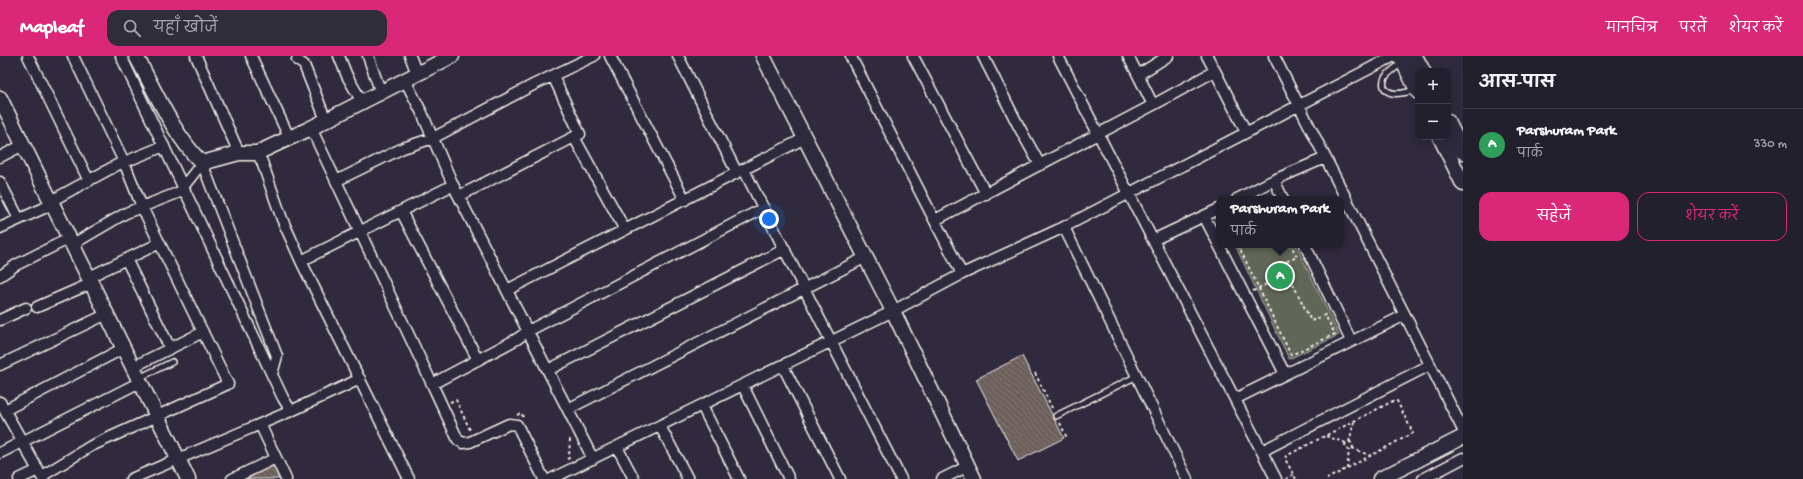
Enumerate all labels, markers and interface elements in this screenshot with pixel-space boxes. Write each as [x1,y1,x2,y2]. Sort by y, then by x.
search box [107,10,387,46]
text: Mapleaf [20,17,83,40]
icon: search [121,17,143,39]
text: यहाँ खोजें [153,20,218,38]
text: मानचित्र [1606,21,1657,38]
text: परतें [1679,21,1707,38]
text: शेयर करें [1729,21,1783,38]
map controls [1415,68,1451,140]
button: + [1415,68,1451,104]
text: आस-पास [1479,74,1555,94]
button: − [1415,104,1451,140]
text: Parshuram Park [1517,122,1616,140]
text: A [1488,137,1496,152]
text: 330 m [1754,137,1787,152]
text: पार्क [1517,147,1543,162]
button: सहेजें [1479,192,1629,241]
button: शेयर करें [1637,192,1787,241]
popup [1216,196,1344,248]
text: Parshuram Park [1231,200,1329,218]
your location [759,209,779,229]
text: पार्क [1231,225,1256,240]
pin: A [1267,261,1293,291]

